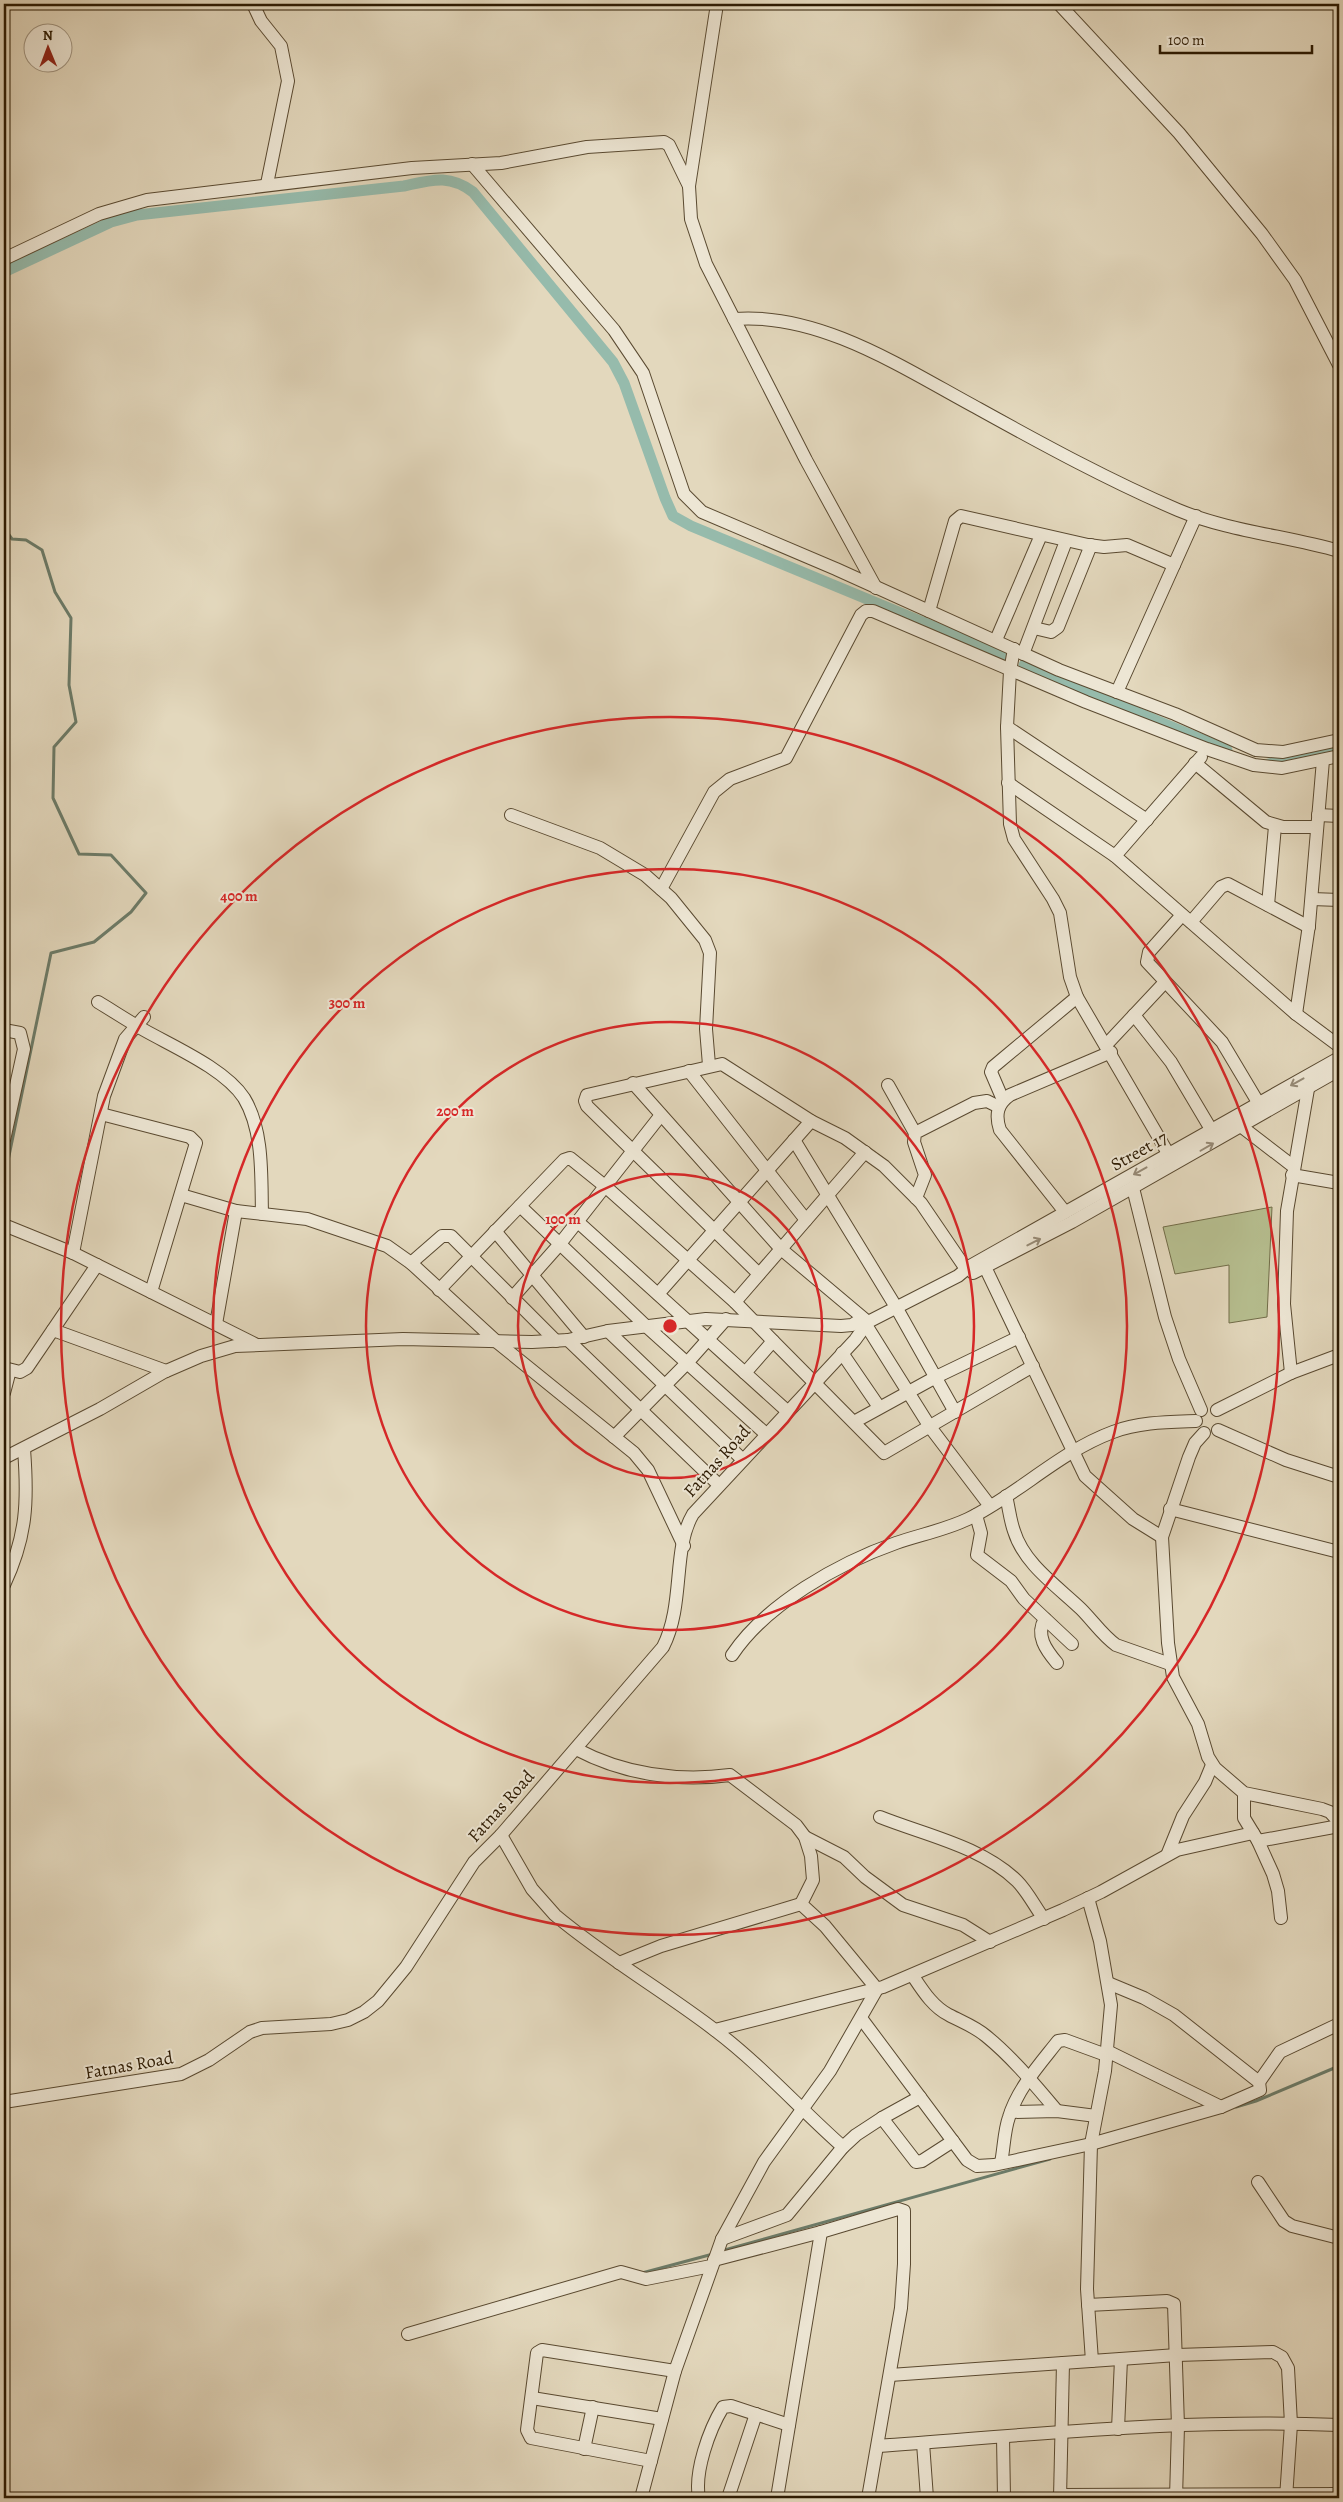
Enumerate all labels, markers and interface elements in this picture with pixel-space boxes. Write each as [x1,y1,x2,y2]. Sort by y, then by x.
north arrow [22,22,72,72]
scale bar [1160,22,1313,54]
text: N [43,26,53,45]
text: 100 m [1168,30,1205,50]
text: 400 m [220,886,258,906]
text: 300 m [329,993,366,1013]
one-way arrow [1289,1077,1304,1087]
text: 200 m [436,1101,474,1121]
street label: Street 17 [1106,1125,1172,1176]
one-way arrow [1199,1141,1213,1151]
one-way arrow [1133,1167,1148,1176]
text: 100 m [545,1209,581,1229]
one-way arrow [1026,1237,1041,1246]
centre of rings [661,1317,679,1335]
street label: Fatnas Road [678,1420,756,1502]
street label: Fatnas Road [462,1765,540,1847]
street label: Fatnas Road [83,2045,175,2085]

